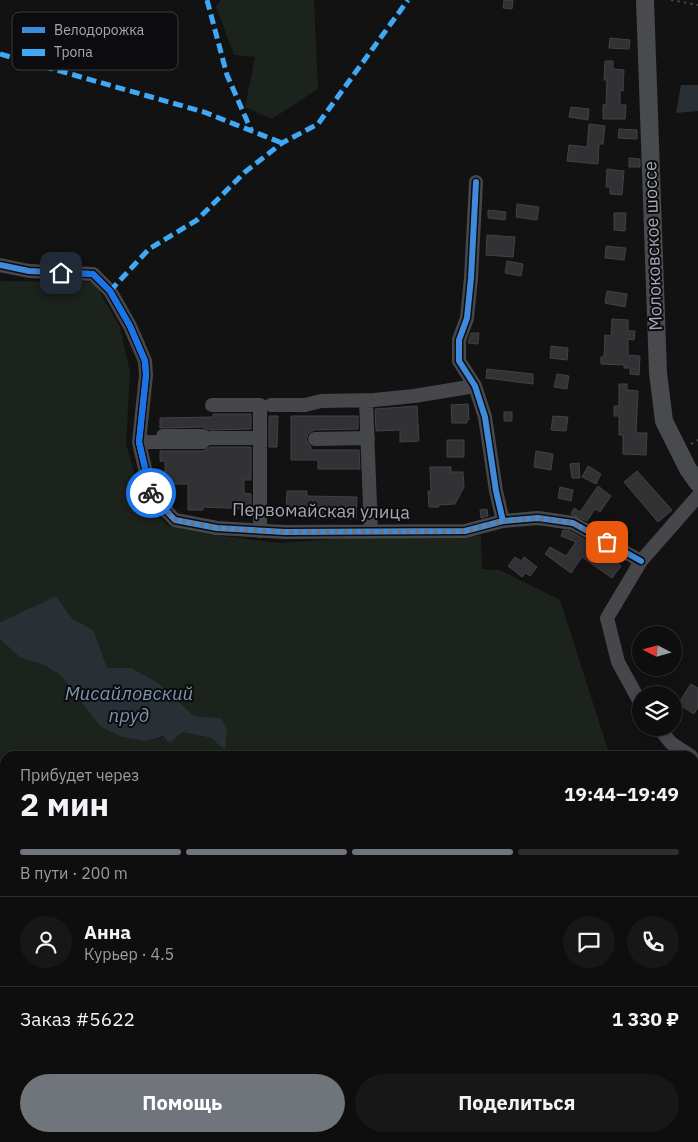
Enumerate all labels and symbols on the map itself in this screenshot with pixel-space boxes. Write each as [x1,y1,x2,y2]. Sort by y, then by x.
legend [12,12,178,70]
text: Велодорожка [54,21,145,39]
text: Тропа [54,43,93,61]
street label: Молоковское шоссе [638,161,667,331]
pin [40,252,82,294]
courier [126,468,176,518]
street label: Первомайская улица [232,497,410,524]
pin [586,521,628,563]
north arrow [632,626,682,676]
water label: Мисайловский пруд [65,681,193,727]

